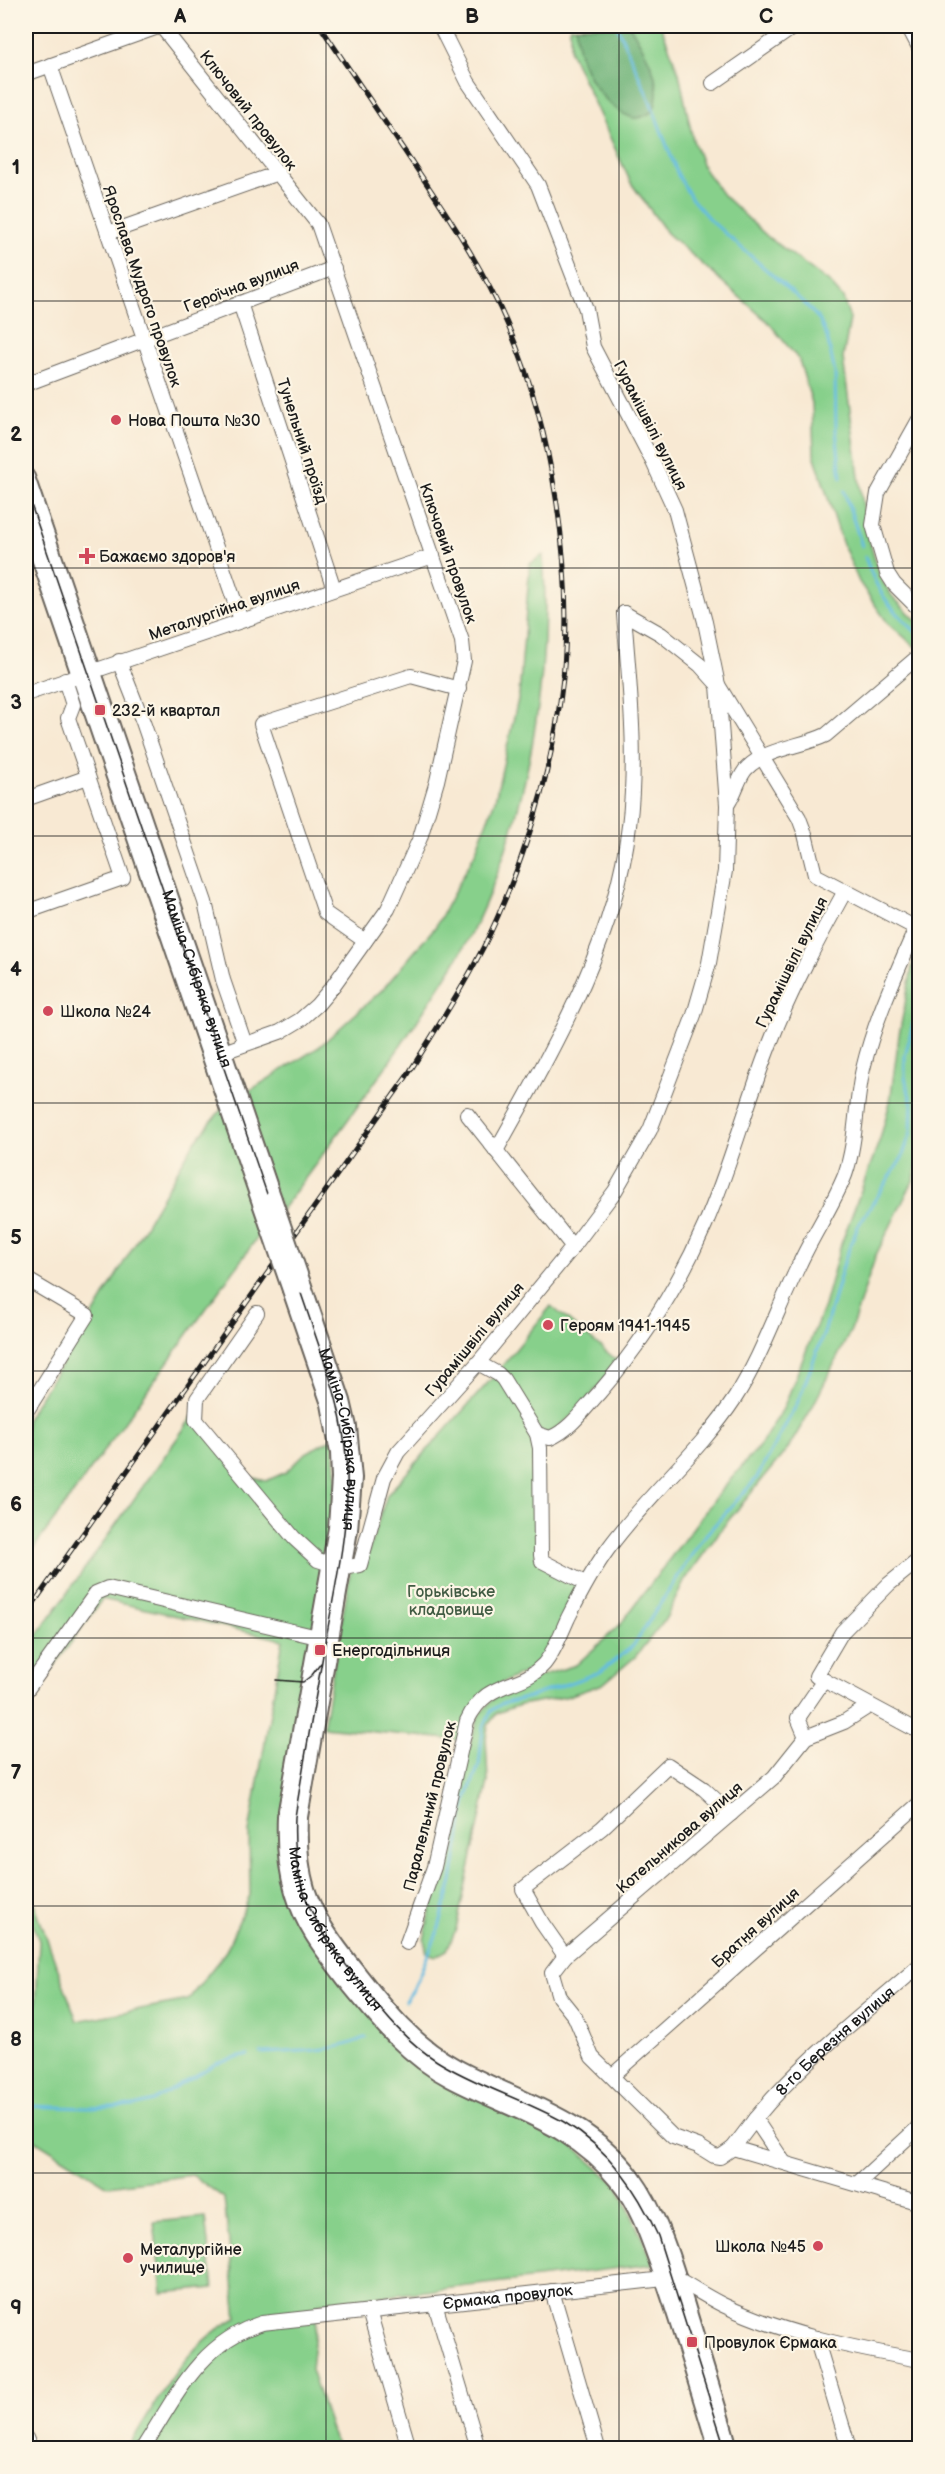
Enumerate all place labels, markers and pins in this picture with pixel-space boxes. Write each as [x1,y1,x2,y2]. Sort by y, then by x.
place label: Нова Пошта №30 [128,412,260,431]
marker: Нова Пошта №30 [109,413,123,427]
place label: Бажаємо здоров'я [99,548,236,567]
marker: Бажаємо здоров'я [80,549,94,563]
place label: 232-й квартал [112,702,220,721]
marker: 232-й квартал [93,703,107,717]
place label: Школа №24 [60,1003,151,1022]
marker: Школа №24 [41,1004,55,1018]
place label: Героям 1941-1945 [560,1317,690,1336]
marker: Героям 1941-1945 [541,1318,555,1332]
place label: Енергодільниця [332,1642,450,1661]
marker: Енергодільниця [313,1643,327,1657]
place label: Школа №45 [715,2238,806,2257]
marker: Школа №45 [811,2239,825,2253]
place label: Металургійне училище [140,2241,242,2278]
marker: Металургійне училище [121,2251,135,2265]
place label: Провулок Єрмака [704,2334,838,2353]
marker: Провулок Єрмака [685,2335,699,2349]

